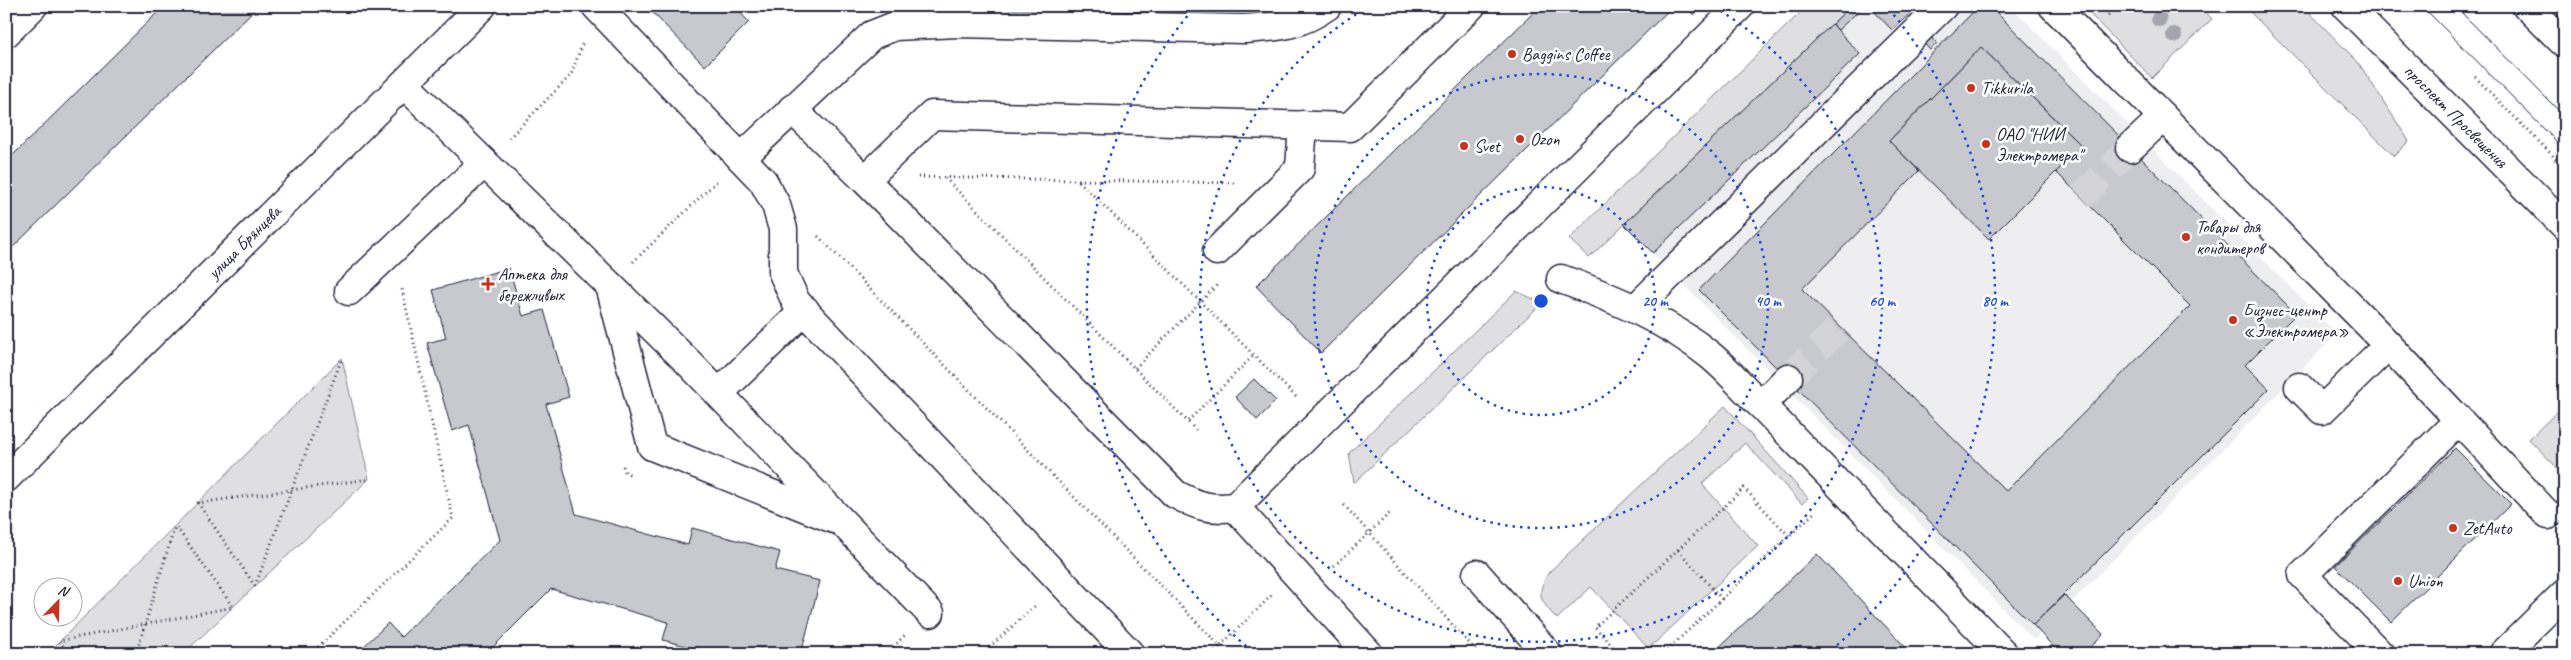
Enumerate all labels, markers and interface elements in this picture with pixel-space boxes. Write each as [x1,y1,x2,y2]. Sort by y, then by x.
place label: Baggins Coffee [1522,43,1611,65]
marker: Baggins Coffee [1506,48,1518,60]
street label: проспект Просвещения [2400,60,2513,173]
place label: Tikkurila [1981,77,2034,99]
marker: Tikkurila [1965,82,1977,94]
place label: ОАО "НИИ Электромера" [1996,123,2086,166]
place label: Ozon [1530,128,1560,150]
marker: Ozon [1514,133,1526,145]
place label: Svet [1474,135,1502,157]
marker: ОАО "НИИ Электромера" [1980,138,1992,150]
marker: Svet [1458,140,1470,152]
street label: улица Брянцева [202,200,286,284]
place label: Товары для кондитеров [2196,216,2267,259]
marker: Товары для кондитеров [2180,231,2192,243]
place label: Аптека для бережливых [498,263,569,306]
marker: Аптека для бережливых [482,278,494,290]
centre of rings [1532,292,1550,310]
text: 20 m [1642,292,1669,311]
text: 40 m [1755,292,1782,311]
text: 60 m [1869,292,1896,311]
text: 80 m [1982,292,2009,311]
place label: Бизнес-центр «Электромера» [2243,299,2349,342]
marker: Бизнес-центр «Электромера» [2227,314,2239,326]
place label: ZetAuto [2463,517,2513,539]
marker: ZetAuto [2447,522,2459,534]
place label: Union [2408,570,2443,592]
marker: Union [2392,575,2404,587]
north arrow [32,578,82,628]
text: N [56,581,72,601]

